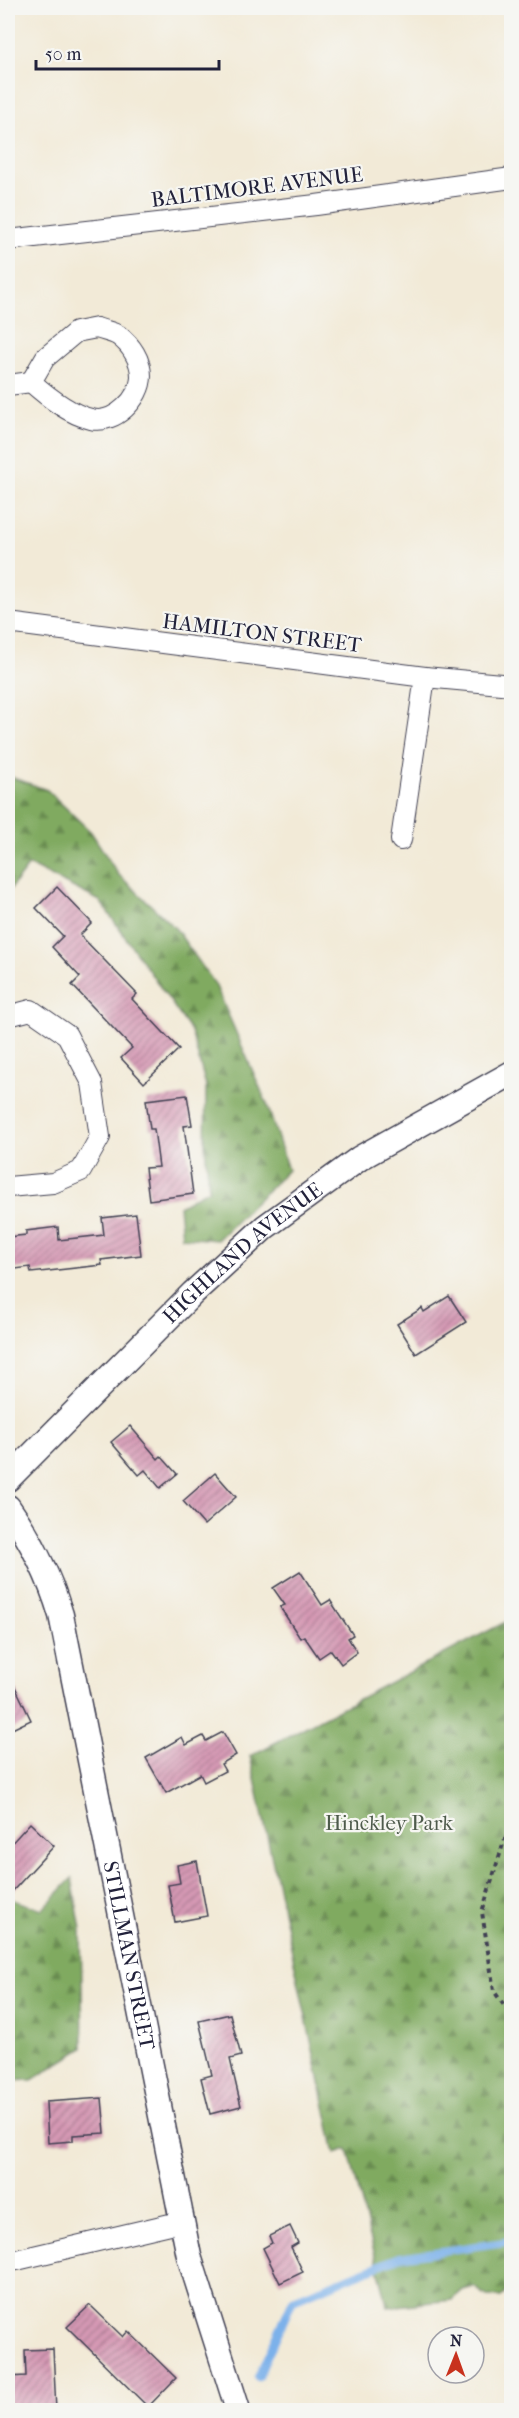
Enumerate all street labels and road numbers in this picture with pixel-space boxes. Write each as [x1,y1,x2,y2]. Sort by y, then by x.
street label: BALTIMORE AVENUE [150,162,364,212]
street label: HAMILTON STREET [161,609,364,657]
street label: HIGHLAND AVENUE [158,1177,327,1328]
street label: STILLMAN STREET [98,1859,160,2053]

